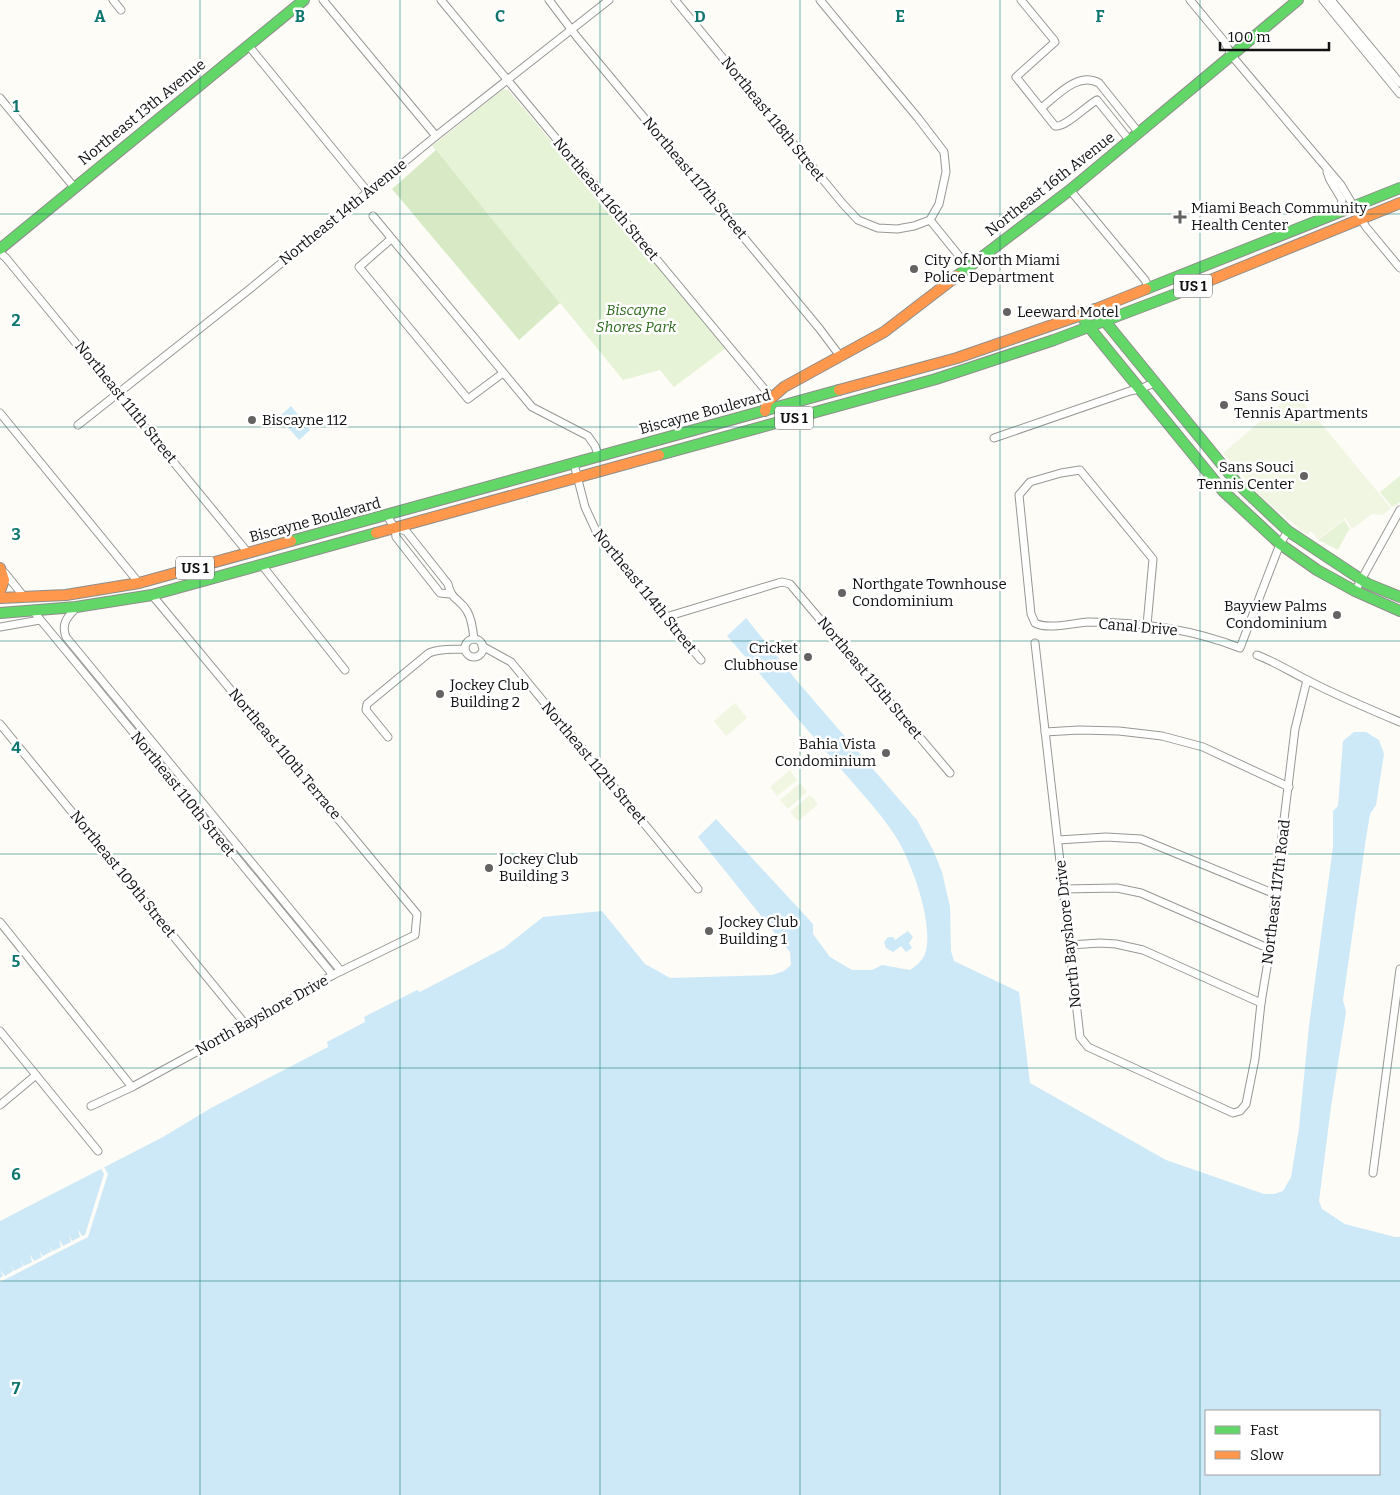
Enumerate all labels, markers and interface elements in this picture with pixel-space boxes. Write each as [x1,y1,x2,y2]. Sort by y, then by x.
text: A [94,7,106,26]
text: B [295,7,305,26]
text: C [495,7,505,26]
text: D [694,7,706,26]
text: E [895,7,905,26]
text: F [1096,7,1105,26]
scale bar [1220,20,1329,52]
text: 100 m [1228,28,1271,46]
street label: Northeast 118th Street [717,53,829,185]
street label: Northeast 13th Avenue [75,55,209,169]
text: 1 [13,97,20,116]
street label: Northeast 117th Street [639,114,751,243]
street label: Northeast 16th Avenue [982,128,1118,240]
street label: Northeast 116th Street [549,134,663,264]
street label: Northeast 14th Avenue [276,155,410,269]
place label: Miami Beach Community Health Center [1191,199,1367,234]
marker: Miami Beach Community Health Center [1173,210,1187,224]
place label: City of North Miami Police Department [924,251,1060,286]
marker: City of North Miami Police Department [908,263,920,275]
road number: US 1 [1174,274,1212,298]
park label: Biscayne Shores Park [596,301,677,336]
place label: Leeward Motel [1017,303,1119,321]
marker: Leeward Motel [1001,306,1013,318]
text: 2 [11,311,21,330]
street label: Northeast 111th Street [71,337,181,467]
street label: Biscayne Boulevard [637,386,773,438]
place label: Sans Souci Tennis Apartments [1234,387,1368,422]
marker: Sans Souci Tennis Apartments [1218,399,1230,411]
road number: US 1 [775,406,813,429]
place label: Biscayne 112 [262,411,347,429]
marker: Biscayne 112 [246,414,258,426]
place label: Sans Souci Tennis Center [1197,458,1295,493]
marker: Sans Souci Tennis Center [1298,470,1310,482]
street label: Biscayne Boulevard [247,494,383,546]
text: 3 [11,525,21,544]
street label: Northeast 114th Street [589,525,701,657]
road number: US 1 [176,556,214,580]
place label: Northgate Townhouse Condominium [852,575,1007,610]
marker: Northgate Townhouse Condominium [836,587,848,599]
place label: Bayview Palms Condominium [1224,597,1328,632]
marker: Bayview Palms Condominium [1331,609,1343,621]
street label: Northeast 115th Street [814,613,927,743]
street label: Canal Drive [1098,615,1178,639]
place label: Cricket Clubhouse [724,639,799,674]
marker: Cricket Clubhouse [802,651,814,663]
place label: Jockey Club Building 2 [449,676,529,711]
street label: Northeast 110th Terrace [225,685,345,823]
marker: Jockey Club Building 2 [434,688,446,700]
street label: Northeast 112th Street [538,698,651,828]
street label: Northeast 110th Street [127,728,239,860]
place label: Bahia Vista Condominium [775,735,877,770]
text: 4 [11,738,21,757]
marker: Bahia Vista Condominium [880,747,892,759]
street label: Northeast 109th Street [66,807,180,941]
street label: Northeast 117th Road [1258,818,1294,966]
place label: Jockey Club Building 3 [498,850,578,885]
street label: North Bayshore Drive [1051,859,1085,1009]
marker: Jockey Club Building 3 [483,862,495,874]
place label: Jockey Club Building 1 [718,913,798,948]
marker: Jockey Club Building 1 [703,925,715,937]
text: 5 [12,952,21,971]
street label: North Bayshore Drive [193,971,331,1059]
text: 6 [11,1165,21,1184]
text: 7 [12,1379,21,1398]
legend [1205,1410,1380,1475]
text: Fast [1250,1421,1279,1439]
text: Slow [1250,1446,1285,1464]

